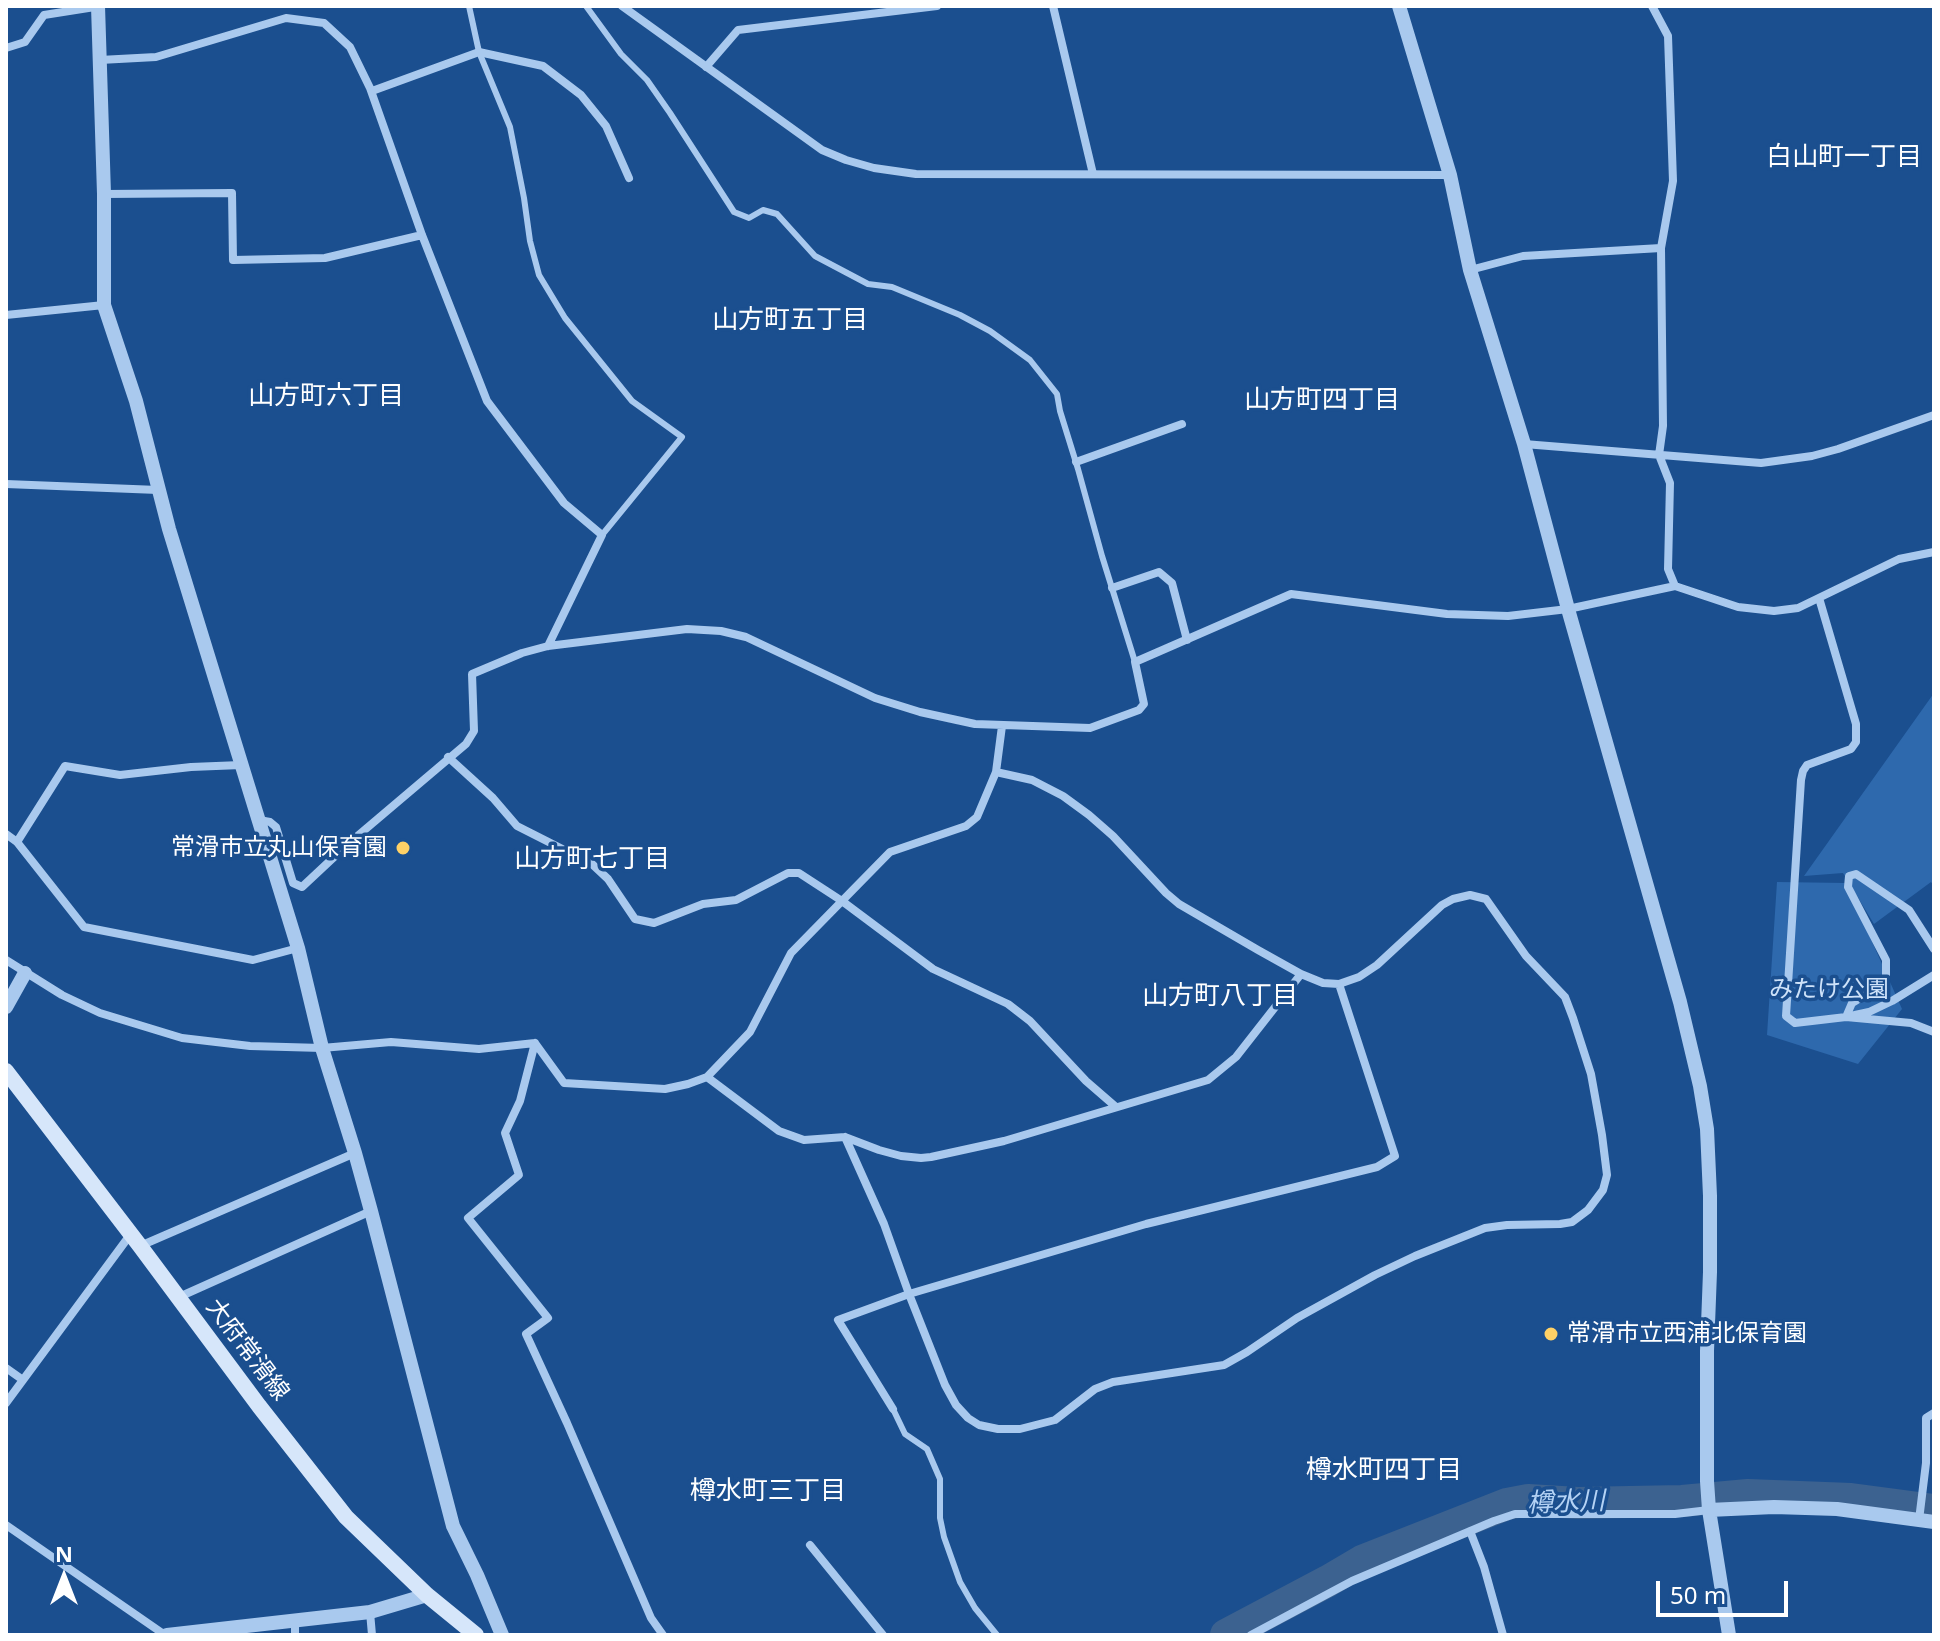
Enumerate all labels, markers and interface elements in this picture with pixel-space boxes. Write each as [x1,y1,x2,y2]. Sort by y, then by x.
district label: 白山町一丁目 [1766,142,1922,174]
district label: 山方町五丁目 [712,305,868,337]
district label: 山方町六丁目 [248,381,404,413]
district label: 山方町四丁目 [1244,385,1400,417]
place label: 常滑市立丸山保育園 [171,834,387,862]
marker: 常滑市立丸山保育園 [394,839,412,857]
district label: 山方町七丁目 [514,844,670,876]
park label: みたけ公園 [1769,976,1889,1004]
district label: 山方町八丁目 [1142,981,1298,1013]
street label: 大府常滑線 [199,1293,295,1407]
place label: 常滑市立西浦北保育園 [1567,1320,1807,1348]
marker: 常滑市立西浦北保育園 [1542,1325,1560,1343]
district label: 樽水町四丁目 [1306,1455,1462,1487]
district label: 樽水町三丁目 [690,1476,846,1508]
water label: 樽水川 [1526,1486,1606,1520]
north arrow [24,1537,104,1617]
text: N [55,1538,73,1568]
scale bar [1660,1565,1792,1615]
text: 50 m [1670,1578,1726,1611]

